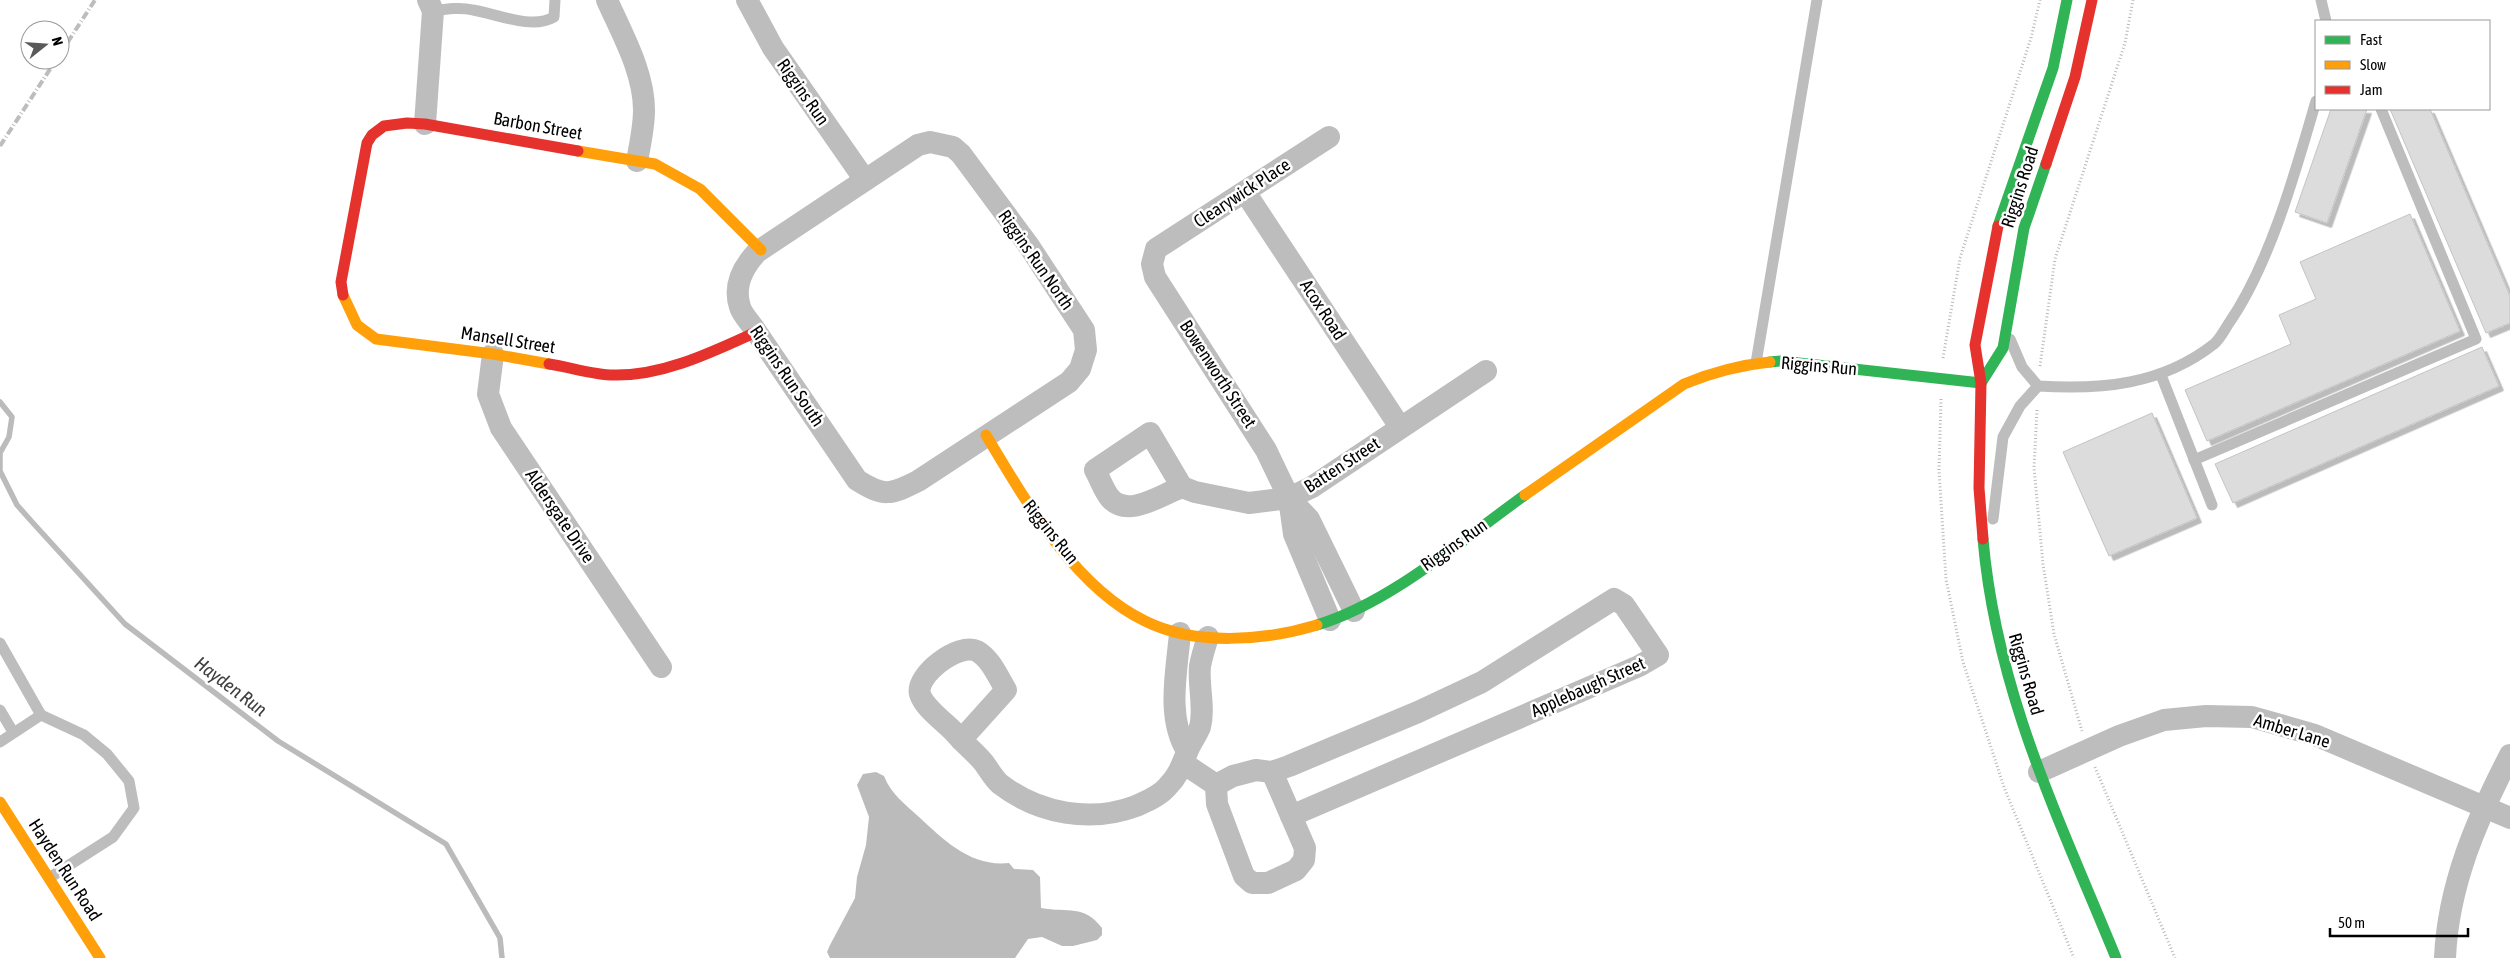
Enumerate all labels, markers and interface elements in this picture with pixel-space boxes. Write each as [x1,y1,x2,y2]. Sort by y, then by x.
north arrow [20,20,70,70]
legend [2315,20,2490,110]
text: Fast [2360,31,2382,48]
text: N [49,35,66,47]
street label: Riggins Run [773,54,834,129]
text: Slow [2360,56,2386,73]
text: Jam [2360,81,2383,98]
street label: Barbon Street [492,107,584,144]
street label: Riggins Road [1997,144,2043,230]
street label: Clearywick Place [1190,154,1294,232]
street label: Riggins Run North [994,206,1079,314]
street label: Acox Road [1296,276,1351,344]
street label: Bowenworth Street [1176,316,1261,432]
street label: Riggins Run South [746,321,829,430]
street label: Mansell Street [459,322,557,357]
street label: Riggins Run [1780,352,1858,379]
street label: Batten Street [1300,432,1383,497]
street label: Aldersgate Drive [521,465,599,566]
street label: Riggins Run [1019,495,1084,568]
street label: Riggins Run [1416,514,1491,575]
street label: Riggins Road [2005,630,2048,717]
water label: Hayden Run [190,652,272,720]
street label: Applebaugh Street [1527,652,1648,721]
street label: Amber Lane [2252,709,2333,752]
street label: Hayden Run Road [25,815,106,925]
scale bar [2330,906,2468,938]
text: 50 m [2338,914,2365,931]

